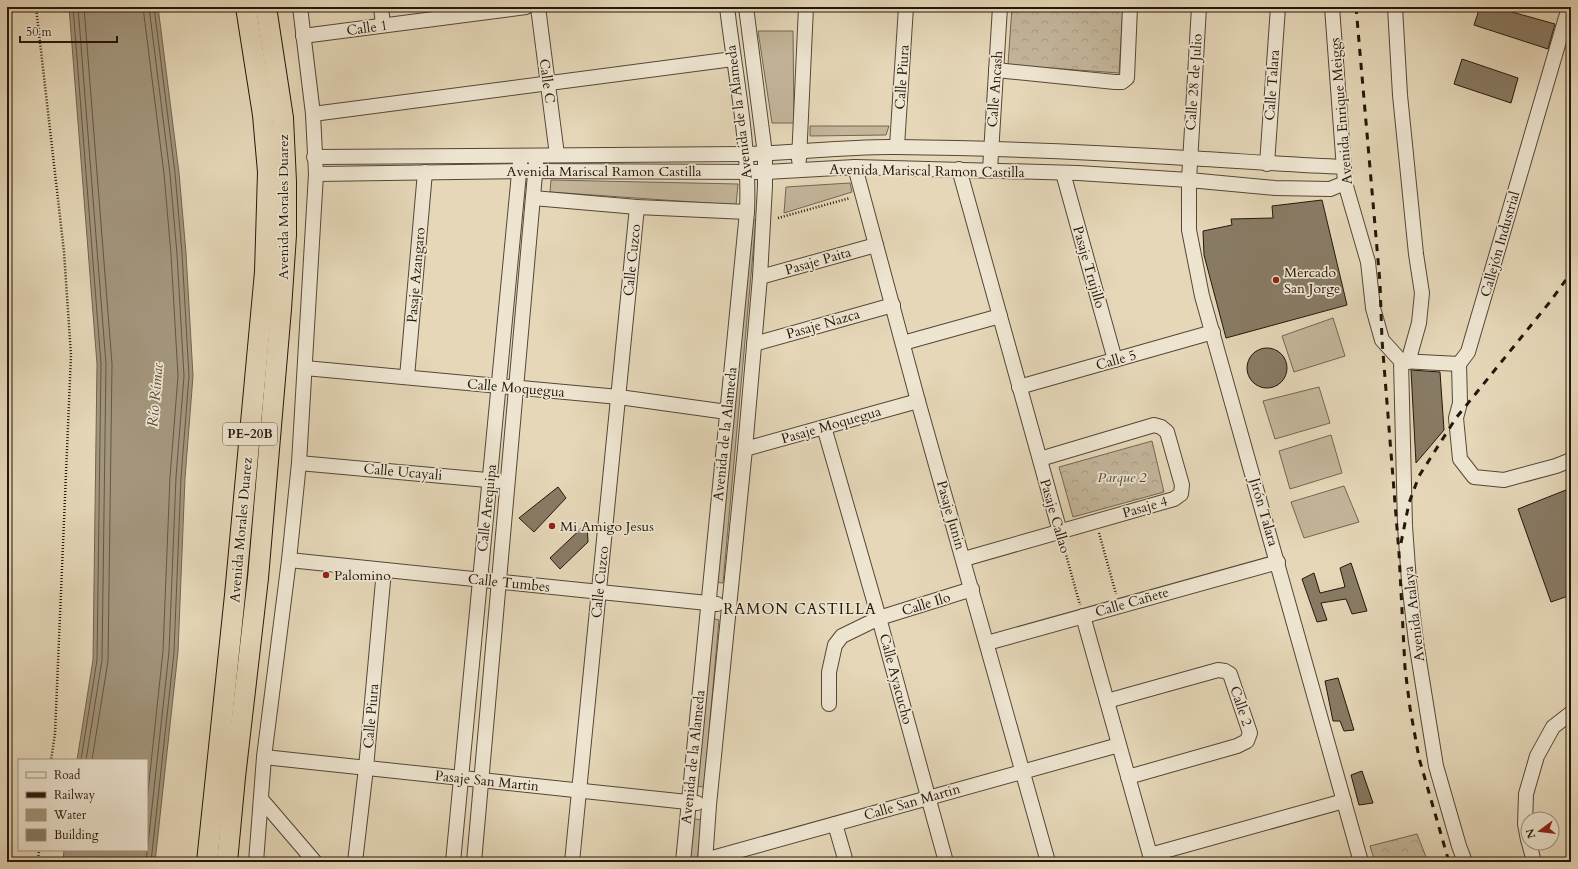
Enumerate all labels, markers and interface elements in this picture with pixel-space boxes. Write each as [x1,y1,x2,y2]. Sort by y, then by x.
street label: Calle 1 [345,16,389,40]
scale bar [20,18,117,44]
text: 50 m [26,24,53,40]
street label: Calle 28 de Julio [1181,32,1207,131]
street label: Avenida Enrique Meiggs [1325,36,1357,185]
street label: Avenida de la Alameda [721,44,757,180]
street label: Calle Piura [890,44,914,110]
street label: Calle Talara [1260,49,1284,121]
street label: Calle Ancash [983,50,1007,128]
street label: Calle C [534,58,560,105]
street label: Avenida Morales Duarez [274,133,293,280]
street label: Avenida Mariscal Ramon Castilla [829,160,1025,182]
street label: Avenida Mariscal Ramon Castilla [506,162,702,181]
street label: Callejón Industrial [1476,189,1524,299]
street label: Calle Cuzco [619,222,645,297]
street label: Pasaje Trujillo [1068,224,1110,311]
street label: Pasaje Azangaro [402,226,430,324]
street label: Pasaje Paita [783,243,853,279]
place label: Mercado San Jorge [1284,263,1340,298]
marker: Mercado San Jorge [1271,275,1281,285]
street label: Pasaje Nazca [784,304,862,344]
street label: Calle 5 [1094,345,1138,375]
water label: Río Rímac [142,362,168,428]
street label: Avenida de la Alameda [709,366,741,502]
street label: Calle Moquegua [466,374,566,402]
street label: Pasaje Moquegua [779,402,883,448]
road number: PE-20B [223,423,277,445]
street label: Avenida Morales Duarez [225,456,257,603]
street label: Calle Ucayali [363,459,443,485]
street label: Calle Arequipa [473,463,501,553]
park label: Parque 2 [1098,468,1147,487]
street label: Jirón Talara [1245,474,1283,548]
street label: Pasaje Callao [1035,477,1075,556]
street label: Pasaje Junin [932,478,970,552]
street label: Pasaje 4 [1120,491,1170,523]
place label: Mi Amigo Jesus [560,517,654,536]
marker: Mi Amigo Jesus [547,521,557,531]
street label: Calle Cuzco [587,544,613,619]
street label: Avenida Atalaya [1399,565,1429,663]
place label: Palomino [334,566,391,585]
street label: Calle Tumbes [467,569,551,597]
marker: Palomino [321,570,331,580]
street label: Calle Cañete [1093,582,1171,622]
street label: Calle Ilo [899,587,953,620]
district label: RAMON CASTILLA [723,599,877,619]
street label: Calle Ayacucho [875,632,917,727]
street label: Calle Piura [359,683,383,749]
street label: Calle 2 [1225,683,1257,729]
street label: Avenida de la Alameda [677,689,709,825]
legend [18,759,148,851]
street label: Pasaje San Martin [434,766,540,796]
text: Road [54,767,81,783]
street label: Calle San Martin [862,779,962,825]
text: Railway [54,787,96,803]
text: Water [53,807,87,823]
north arrow [1520,811,1560,851]
text: N [1522,826,1539,840]
text: Building [54,827,99,843]

